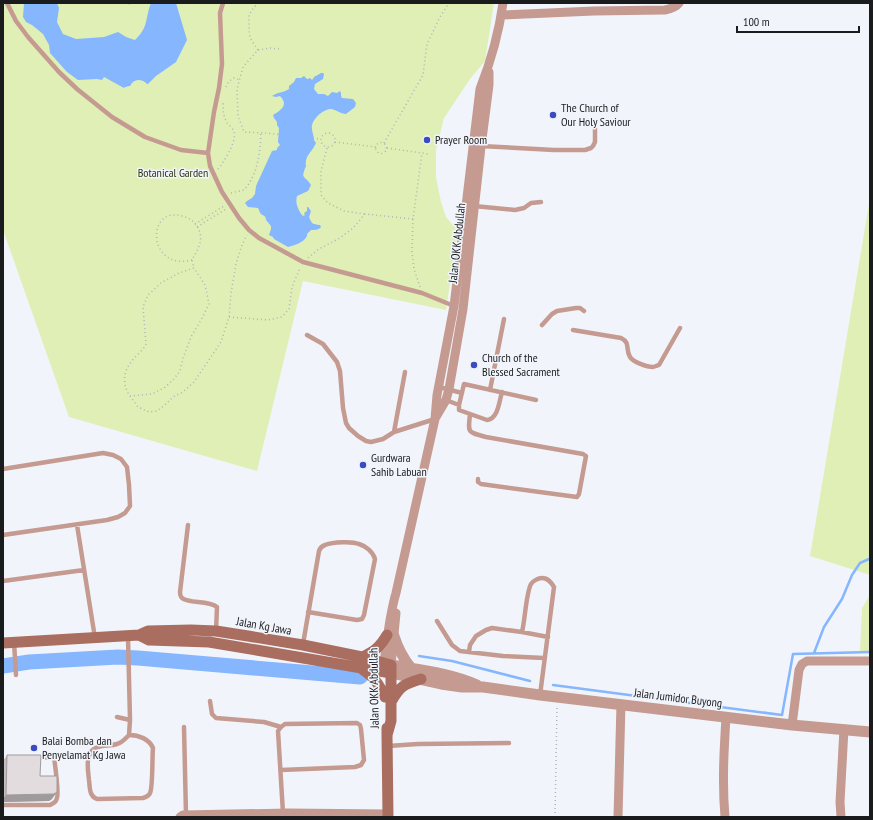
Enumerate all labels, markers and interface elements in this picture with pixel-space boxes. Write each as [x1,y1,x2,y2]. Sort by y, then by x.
scale bar [737,8,859,34]
text: 100 m [743,14,770,29]
place label: The Church of Our Holy Saviour [561,100,631,129]
marker: The Church of Our Holy Saviour [548,110,558,120]
place label: Prayer Room [435,132,487,147]
marker: Prayer Room [422,135,432,145]
park label: Botanical Garden [138,165,208,180]
street label: Jalan OKK Abdullah [445,202,468,285]
place label: Church of the Blessed Sacrament [482,350,561,379]
marker: Church of the Blessed Sacrament [469,360,479,370]
place label: Gurdwara Sahib Labuan [371,450,427,479]
marker: Gurdwara Sahib Labuan [358,460,368,470]
street label: Jalan Kg Jawa [234,613,293,638]
street label: Jalan OKK Abdullah [365,648,382,729]
street label: Jalan Jumidor Buyong [632,685,723,710]
place label: Balai Bomba dan Penyelamat Kg Jawa [42,733,126,762]
marker: Balai Bomba dan Penyelamat Kg Jawa [29,743,39,753]

